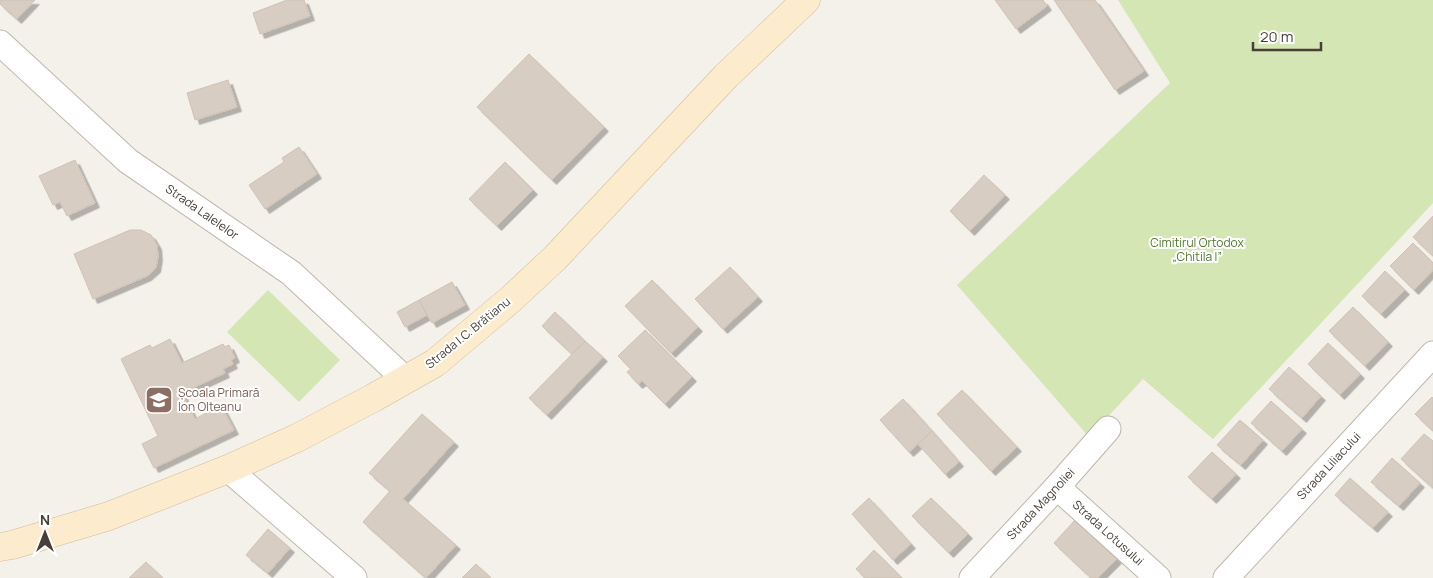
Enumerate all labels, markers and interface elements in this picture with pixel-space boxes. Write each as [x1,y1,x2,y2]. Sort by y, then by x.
scale bar [1253,20,1320,52]
text: 20 m [1260,26,1293,47]
street label: Strada Lalelelor [162,180,243,244]
park label: Cimitirul Ortodox „Chitila I” [1150,234,1245,265]
street label: Strada I.C. Brătianu [422,293,514,372]
place label: Școala Primară Ion Olteanu [178,384,259,415]
school or university icon: Școala Primară Ion Olteanu [144,385,174,415]
street label: Strada Liliacului [1293,428,1364,503]
street label: Strada Magnoliei [1003,464,1078,543]
street label: Strada Lotusului [1069,496,1148,569]
north arrow [20,508,70,558]
text: N [40,510,50,529]

